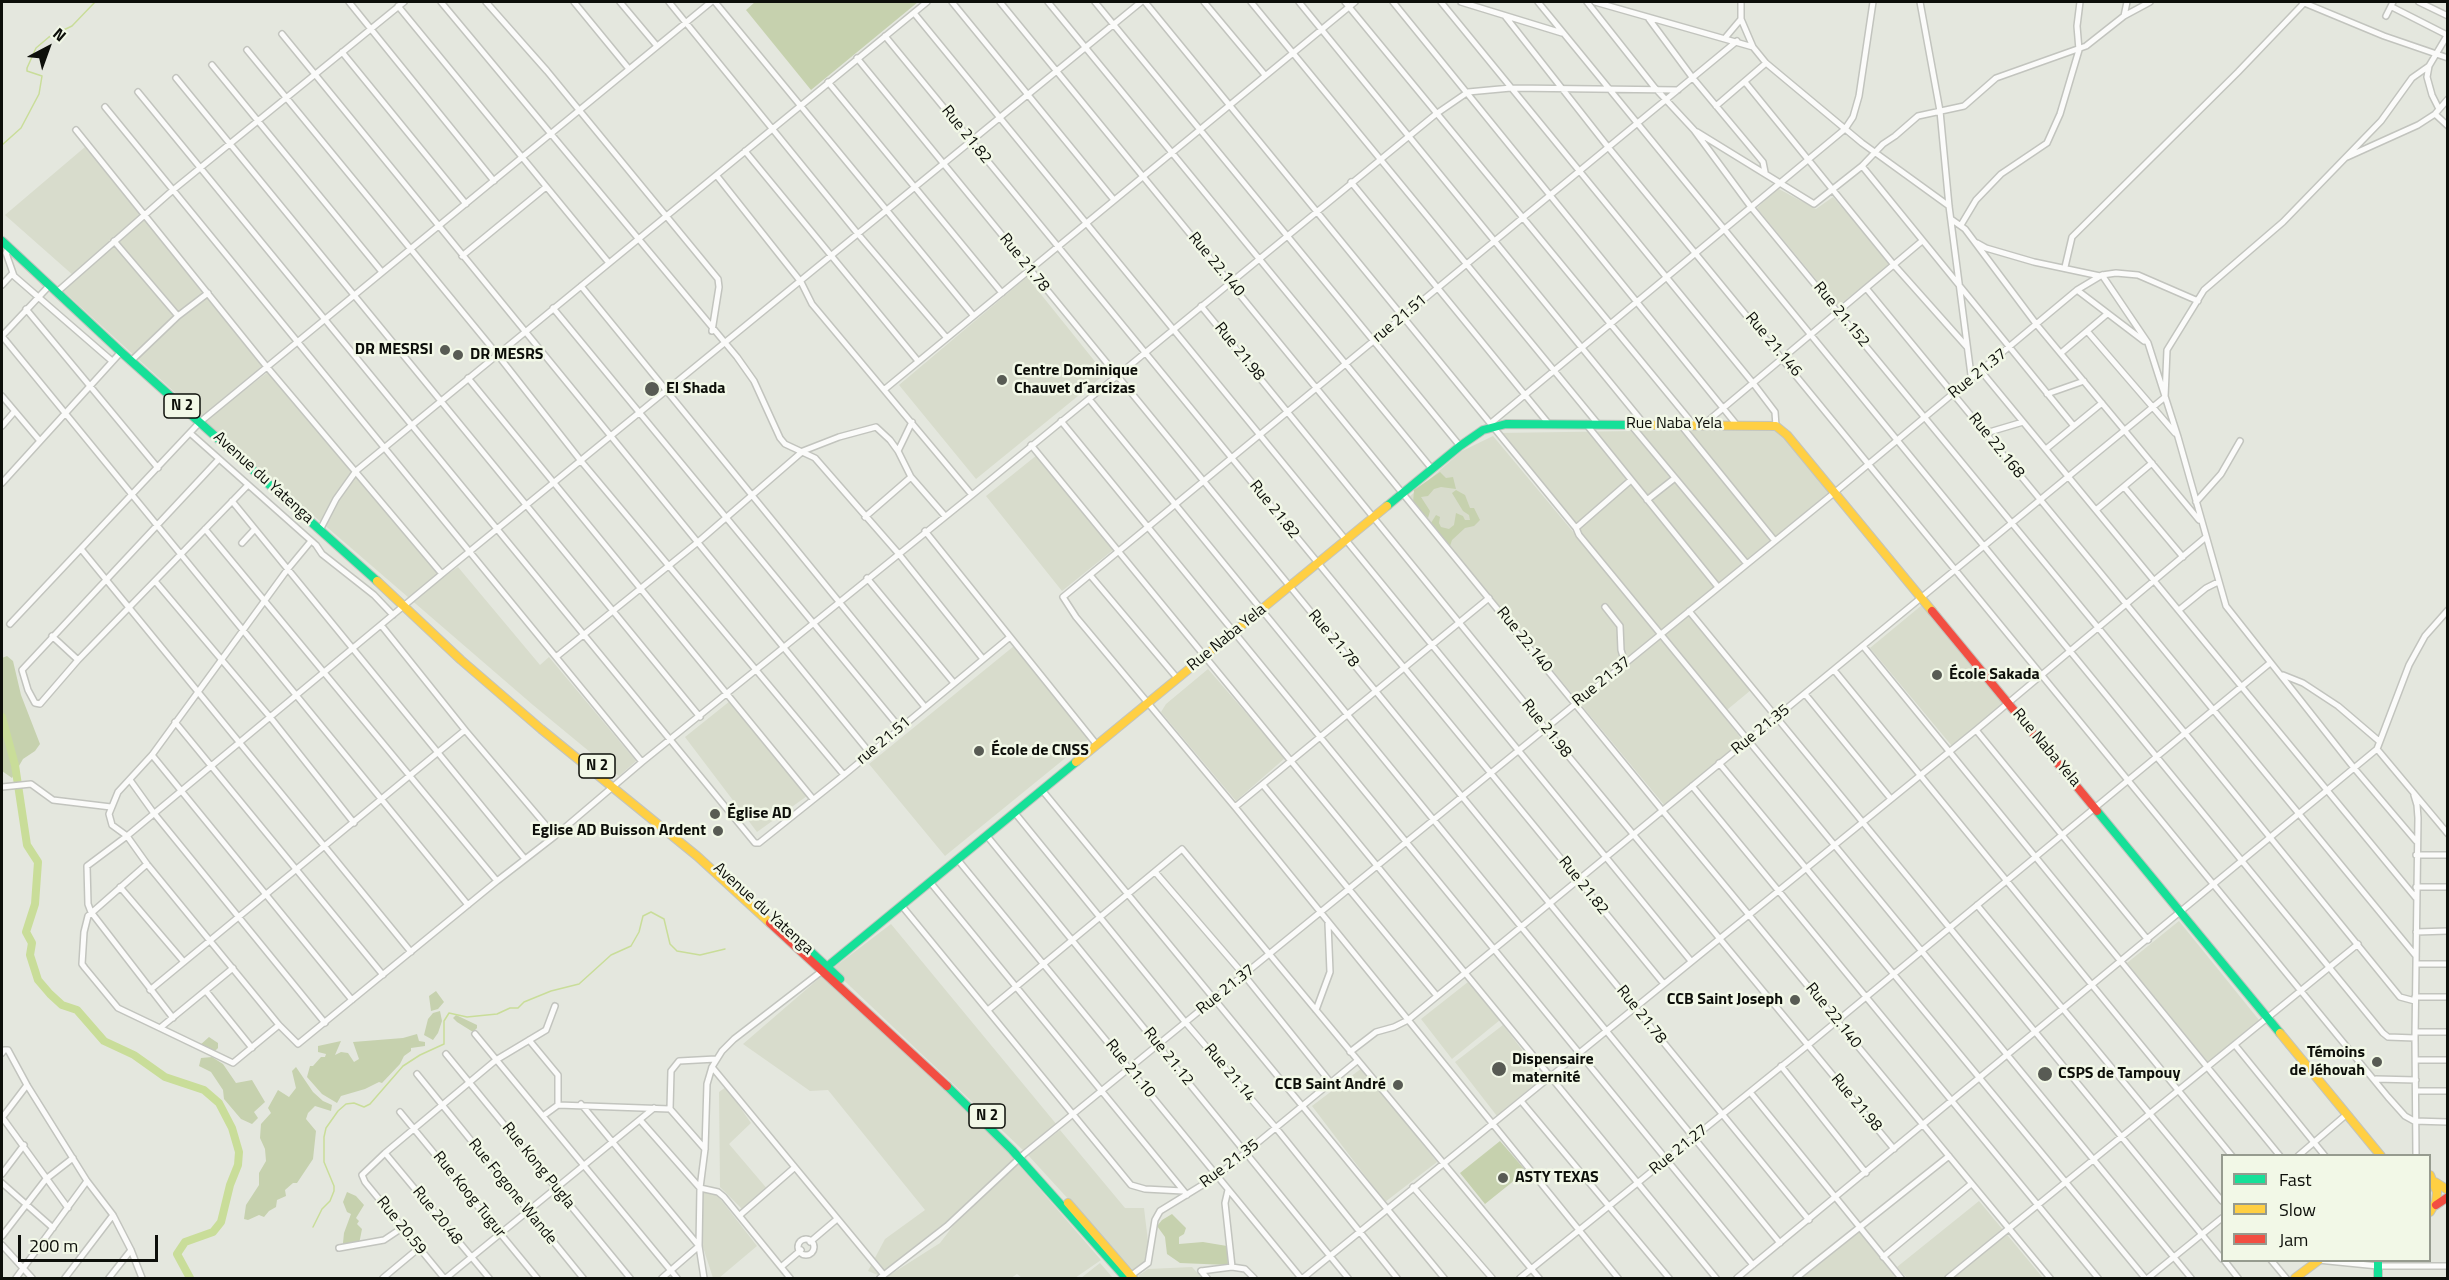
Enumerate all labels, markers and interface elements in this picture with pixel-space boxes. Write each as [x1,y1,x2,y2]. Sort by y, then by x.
north arrow [18,18,78,78]
text: N [48,22,72,47]
street label: Rue 21.82 [937,102,995,168]
street label: Rue 22.140 [1184,229,1248,301]
street label: Rue 21.78 [995,230,1053,296]
street label: Rue 21.152 [1809,279,1873,351]
street label: rue 21.51 [1369,291,1431,347]
street label: Rue 21.146 [1741,309,1805,381]
street label: Rue 21.98 [1210,319,1268,385]
place label: DR MESRSI [355,340,433,360]
marker: DR MESRSI [438,343,452,357]
place label: DR MESRS [470,345,544,365]
street label: Rue 21.37 [1945,345,2011,403]
marker: DR MESRS [451,348,465,362]
place label: Centre Dominique Chauvet d´arcizas [1014,361,1138,399]
marker: Centre Dominique Chauvet d´arcizas [995,373,1009,387]
place label: El Shada [666,379,725,399]
marker: El Shada [643,380,661,398]
road number: N 2 [164,394,200,418]
street label: Rue 22.168 [1964,410,2028,482]
street label: Rue Naba Yela [1626,414,1722,434]
street label: Avenue du Yatenga [209,428,317,528]
street label: Rue 21.82 [1245,477,1303,543]
street label: Rue Naba Yela [1184,600,1270,676]
street label: Rue 22.140 [1492,604,1556,676]
street label: Rue 21.78 [1303,606,1363,672]
street label: Rue 21.37 [1569,653,1635,711]
place label: École Sakada [1949,665,2040,685]
marker: École Sakada [1930,668,1944,682]
street label: Rue 21.98 [1517,696,1575,762]
street label: Rue 21.35 [1728,701,1794,759]
street label: Rue Naba Yela [2008,705,2084,791]
street label: rue 21.51 [853,713,915,769]
place label: École de CNSS [991,741,1089,761]
marker: École de CNSS [972,744,986,758]
road number: N 2 [579,754,615,778]
place label: Église AD [727,804,792,824]
marker: Église AD [708,807,722,821]
place label: Eglise AD Buisson Ardent [532,821,706,841]
marker: Eglise AD Buisson Ardent [711,824,725,838]
street label: Rue 21.82 [1554,853,1612,919]
street label: Avenue du Yatenga [709,859,817,959]
street label: Rue 21.37 [1193,961,1259,1019]
street label: Rue 22.140 [1801,980,1865,1052]
street label: Rue 21.78 [1612,982,1670,1048]
place label: CCB Saint Joseph [1667,990,1783,1010]
marker: CCB Saint Joseph [1788,993,1802,1007]
street label: Rue 21.12 [1139,1024,1197,1090]
street label: Rue 21.10 [1101,1036,1159,1102]
street label: Rue 21.14 [1199,1040,1259,1106]
place label: Témoins de Jéhovah [2289,1043,2365,1081]
place label: Dispensaire maternité [1512,1050,1594,1088]
marker: Témoins de Jéhovah [2370,1055,2384,1069]
marker: Dispensaire maternité [1490,1060,1508,1078]
place label: CSPS de Tampouy [2058,1064,2180,1084]
marker: CSPS de Tampouy [2036,1065,2054,1083]
street label: Rue 21.98 [1826,1070,1886,1136]
place label: CCB Saint André [1275,1075,1386,1095]
marker: CCB Saint André [1391,1078,1405,1092]
road number: N 2 [969,1104,1005,1128]
street label: Rue Kong Pugla [497,1119,579,1213]
street label: Rue 21.27 [1646,1121,1712,1179]
street label: Rue Fogone Wande [463,1135,561,1249]
street label: Rue 21.35 [1197,1136,1263,1192]
street label: Rue Koog Tugur [428,1148,510,1242]
legend [2221,1154,2431,1262]
text: Fast [2279,1166,2312,1193]
place label: ASTY TEXAS [1515,1168,1599,1188]
marker: ASTY TEXAS [1496,1171,1510,1185]
street label: Rue 20.48 [408,1183,466,1249]
street label: Rue 20.59 [372,1193,430,1259]
text: Slow [2279,1196,2316,1223]
scale bar [21,1223,160,1261]
text: Jam [2279,1226,2308,1253]
text: 200 m [29,1232,78,1259]

